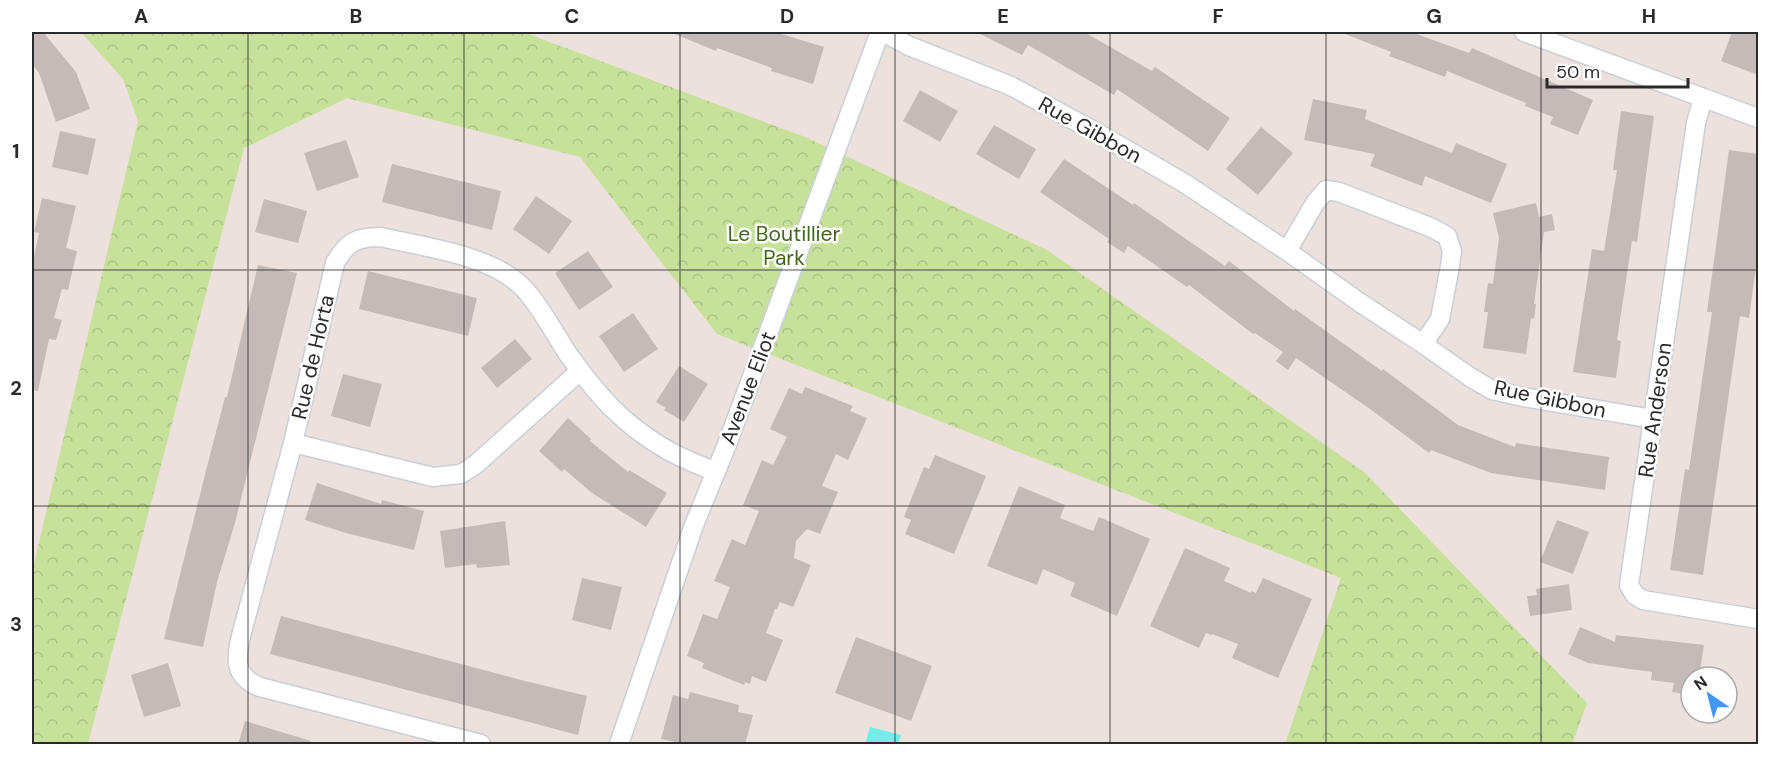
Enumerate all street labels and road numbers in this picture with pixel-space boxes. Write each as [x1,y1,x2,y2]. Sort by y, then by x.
street label: Rue Gibbon [1033,90,1147,170]
street label: Rue de Horta [285,292,341,422]
street label: Avenue Eliot [714,328,782,448]
street label: Rue Anderson [1632,341,1678,479]
street label: Rue Gibbon [1491,373,1609,425]

